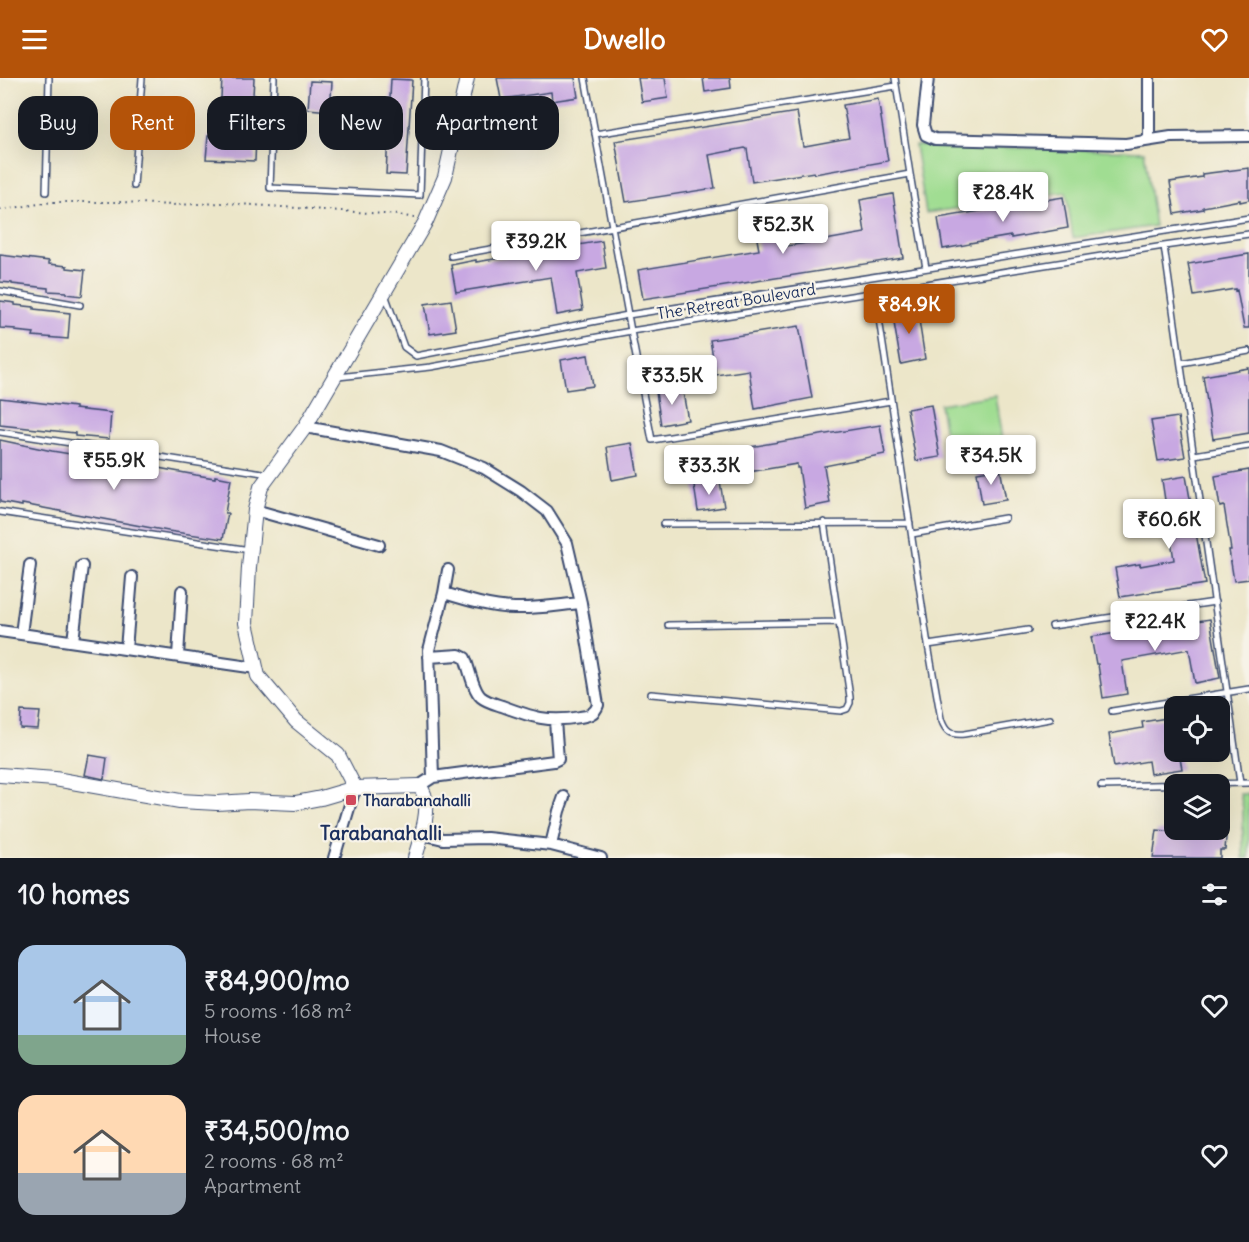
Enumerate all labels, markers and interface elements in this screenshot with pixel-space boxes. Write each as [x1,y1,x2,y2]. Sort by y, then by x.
text: Dwello [583,22,666,56]
icon: menu [18,23,51,56]
icon: heart [1198,23,1231,56]
chip: Buy [18,96,98,150]
chip: Rent [110,96,195,150]
chip: Filters [207,96,307,150]
chip: New [319,96,403,150]
chip: Apartment [415,96,559,150]
pin: ₹28.4K [954,172,1052,223]
text: ₹28.4K [972,179,1034,204]
pin: ₹52.3K [734,204,832,255]
text: ₹52.3K [752,211,814,236]
pin: ₹39.2K [487,221,585,272]
text: ₹39.2K [505,228,567,253]
street label: The Retreat Boulevard [655,279,817,323]
pin: ₹84.9K [860,284,958,335]
text: ₹84.9K [878,291,940,316]
pin: ₹33.5K [623,355,721,406]
text: ₹33.5K [641,362,703,387]
pin: ₹34.5K [942,435,1040,486]
pin: ₹55.9K [65,440,163,491]
text: ₹34.5K [960,442,1022,467]
pin: ₹33.3K [660,445,758,496]
text: ₹55.9K [83,447,145,472]
text: ₹33.3K [678,452,740,477]
pin: ₹60.6K [1120,499,1218,550]
text: ₹60.6K [1137,506,1201,531]
pin: ₹22.4K [1106,601,1204,652]
text: ₹22.4K [1124,608,1186,633]
map controls [1164,696,1230,840]
button: locate [1164,696,1230,762]
button: layers [1164,774,1230,840]
place label: Tharabanahalli [363,790,471,810]
marker: Tharabanahalli [344,793,358,807]
district label: Tarabanahalli [320,820,442,845]
text: 10 homes [18,878,130,911]
icon: filters [1198,878,1231,911]
text: ₹84,900/mo [204,964,350,997]
icon: home [66,969,138,1041]
icon: heart [1198,989,1231,1022]
text: 5 rooms · 168 m² [204,998,352,1023]
text: House [204,1023,261,1048]
text: ₹34,500/mo [204,1114,350,1147]
icon: home [66,1119,138,1191]
icon: heart [1198,1139,1231,1172]
text: 2 rooms · 68 m² [204,1148,344,1173]
text: Apartment [204,1173,301,1198]

